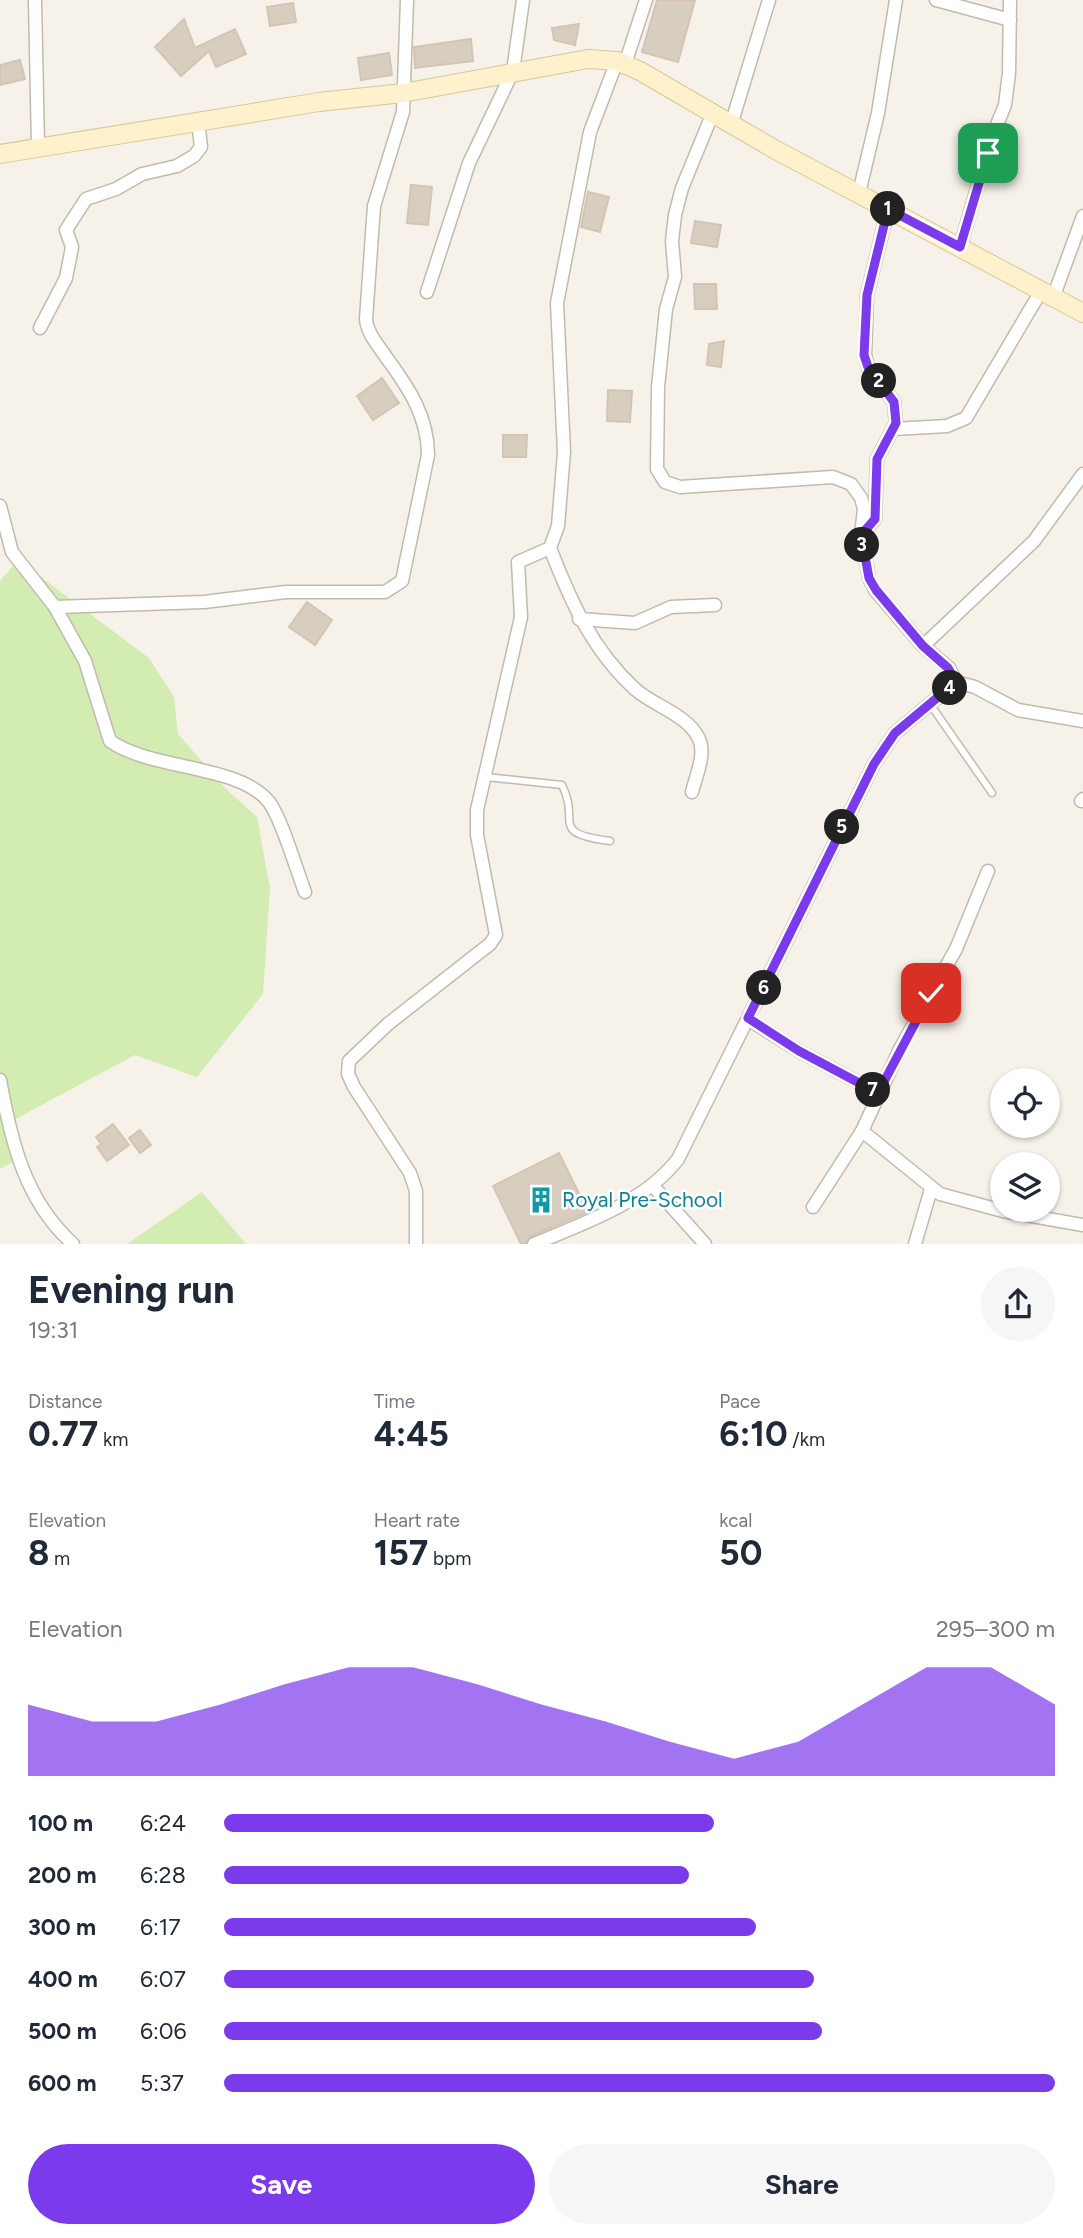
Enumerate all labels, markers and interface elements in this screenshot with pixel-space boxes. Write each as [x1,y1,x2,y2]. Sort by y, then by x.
pin [958,123,1018,183]
icon: arrive [969,134,1007,172]
pin: 1 [870,192,906,227]
text: 1 [883,197,892,220]
pin: 2 [862,364,896,398]
text: 2 [873,369,884,392]
pin: 3 [844,528,880,562]
text: 3 [856,533,867,556]
pin: 4 [932,670,968,706]
text: 4 [943,676,956,699]
pin: 5 [824,810,860,844]
text: 5 [836,815,847,838]
pin [901,963,961,1023]
pin: 6 [746,970,782,1006]
icon: check [912,974,950,1012]
text: 6 [758,976,769,999]
map controls [990,1068,1060,1222]
button: locate [990,1068,1060,1138]
pin: 7 [856,1072,890,1108]
text: 7 [867,1078,878,1101]
button: layers [990,1152,1060,1222]
building icon: Royal Pre-School [526,1185,556,1215]
place label: Royal Pre-School [562,1187,723,1212]
text: Evening run [28,1267,235,1313]
button: share [981,1267,1055,1341]
text: 19:31 [28,1316,78,1344]
text: Distance [28,1390,102,1413]
text: Time [374,1390,415,1413]
text: Pace [719,1390,760,1413]
text: 0.77 [28,1413,98,1455]
text: 4:45 [374,1413,449,1455]
text: 6:10 [719,1413,788,1455]
text: km [98,1428,128,1451]
text: /km [788,1428,825,1451]
text: Elevation [28,1509,106,1532]
text: Heart rate [374,1509,460,1532]
text: kcal [719,1509,753,1532]
text: 8 [28,1532,49,1574]
text: 157 [374,1532,428,1574]
text: 50 [719,1532,762,1574]
text: m [49,1547,70,1570]
text: bpm [428,1547,471,1570]
text: Elevation [28,1615,123,1643]
text: 295–300 m [936,1615,1055,1643]
text: 100 m [28,1809,93,1837]
text: 6:24 [140,1809,186,1837]
text: 200 m [28,1861,97,1889]
text: 6:28 [140,1861,186,1889]
text: 300 m [28,1913,96,1941]
text: 6:17 [140,1913,181,1941]
text: 400 m [28,1965,98,1993]
text: 6:07 [140,1965,186,1993]
text: 500 m [28,2017,97,2045]
text: 6:06 [140,2017,187,2045]
text: 600 m [28,2069,97,2097]
text: 5:37 [140,2069,184,2097]
button: Save [28,2144,535,2224]
button: Share [549,2144,1055,2224]

